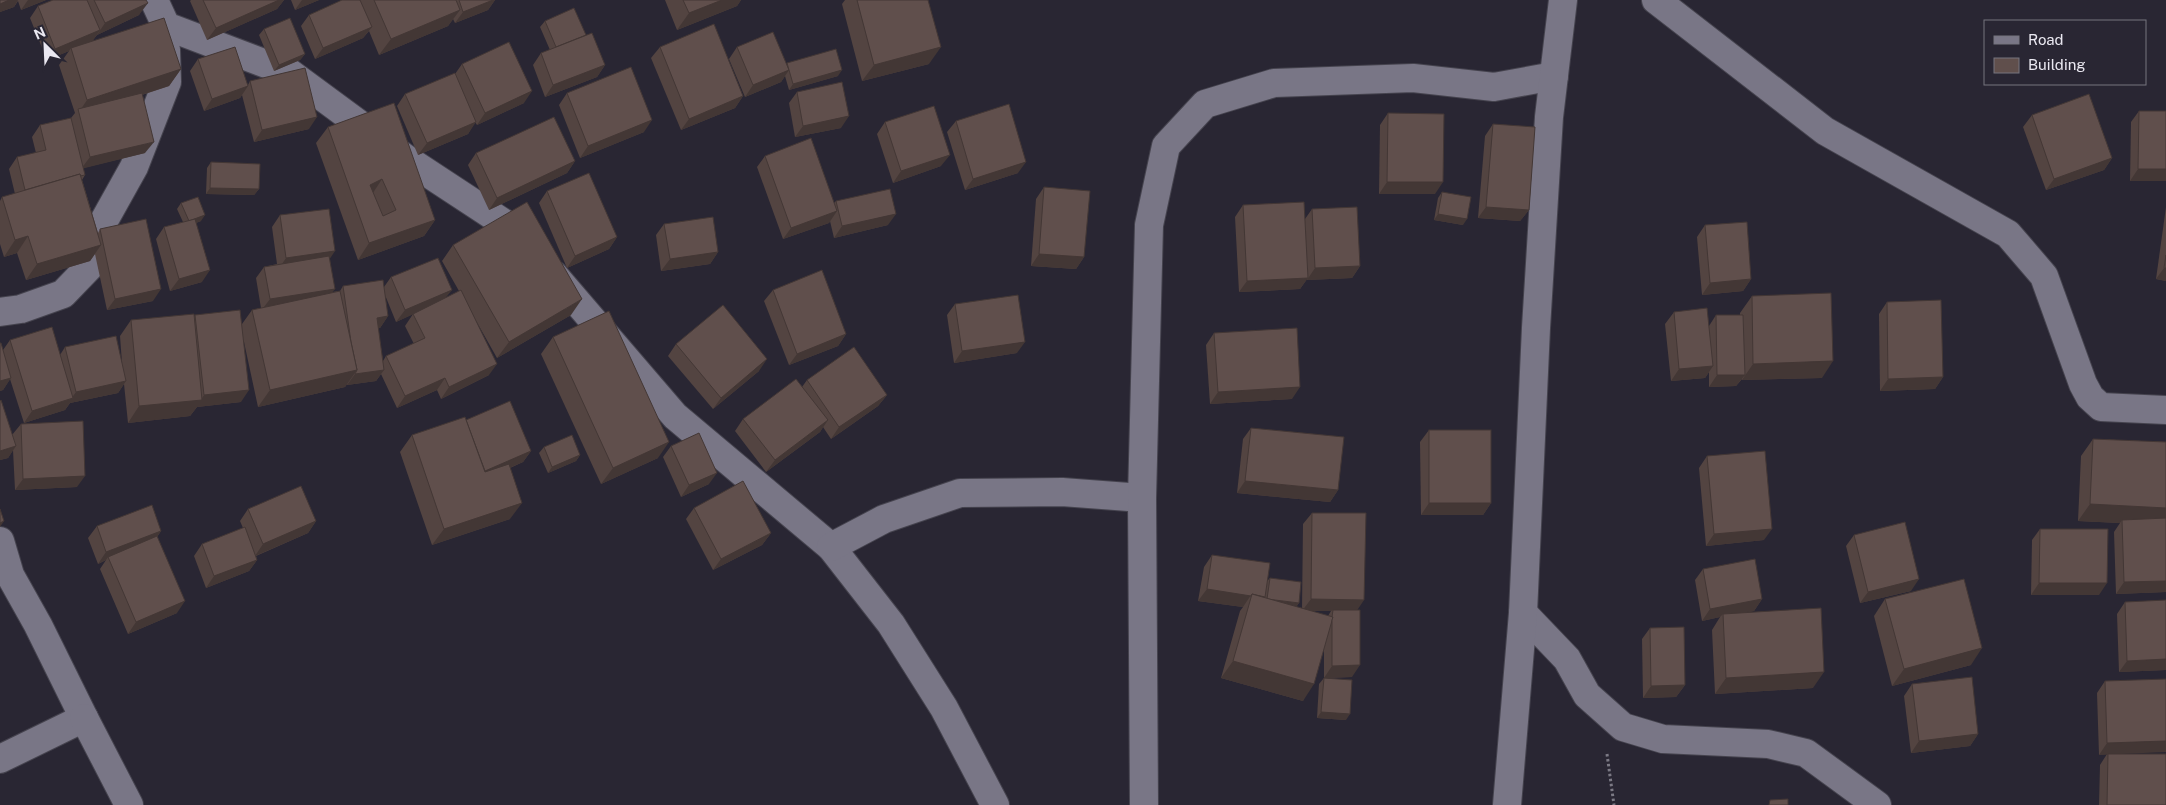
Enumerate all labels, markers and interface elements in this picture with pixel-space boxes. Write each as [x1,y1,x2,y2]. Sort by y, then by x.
north arrow [20,20,70,70]
legend [1984,20,2146,85]
text: N [31,24,48,43]
text: Road [2028,31,2064,48]
text: Building [2028,56,2086,73]

